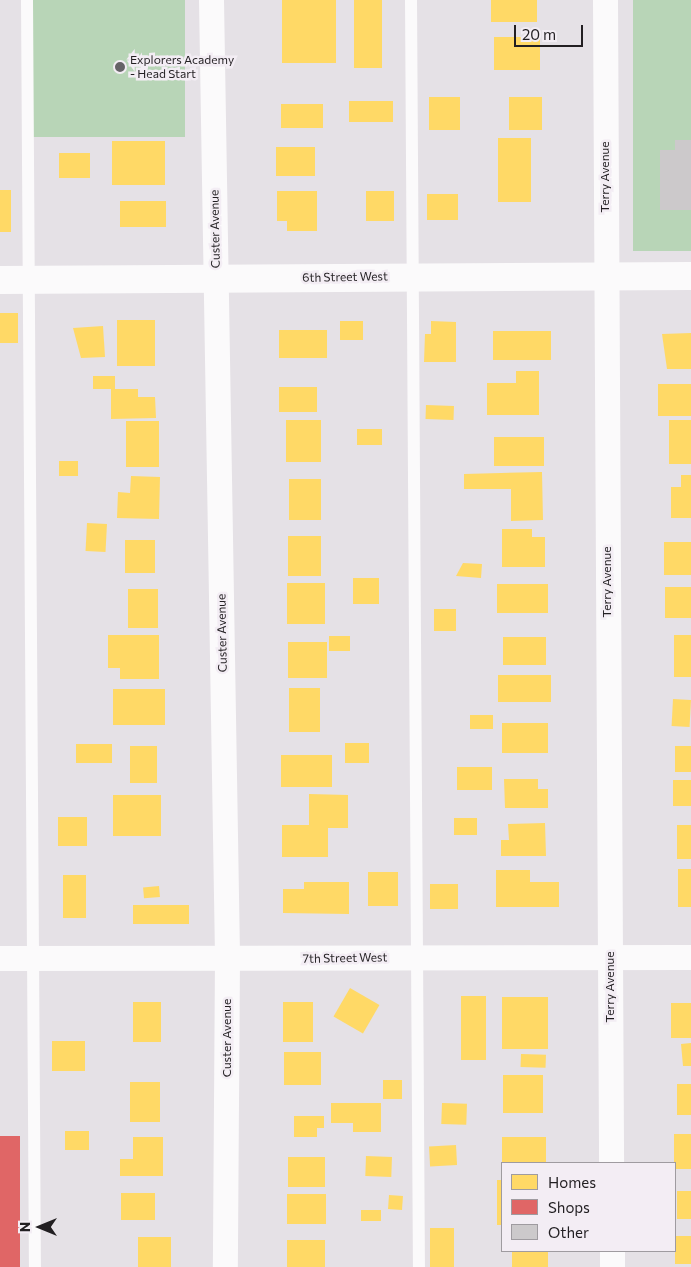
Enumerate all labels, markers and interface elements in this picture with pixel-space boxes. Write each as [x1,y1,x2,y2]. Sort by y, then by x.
scale bar [516,15,585,47]
text: 20 m [522,25,556,43]
place label: Explorers Academy - Head Start [130,53,234,81]
marker: Explorers Academy - Head Start [114,61,126,73]
street label: Terry Avenue [598,141,612,213]
street label: Custer Avenue [207,190,223,268]
street label: 6th Street West [302,269,388,285]
street label: Terry Avenue [600,546,614,618]
street label: Custer Avenue [214,594,230,672]
street label: 7th Street West [303,950,387,966]
street label: Terry Avenue [603,951,617,1023]
street label: Custer Avenue [220,999,234,1077]
legend [501,1162,676,1252]
text: Homes [548,1173,596,1191]
text: Shops [548,1198,590,1216]
north arrow [15,1202,65,1252]
text: N [16,1222,33,1232]
text: Other [548,1223,589,1241]

